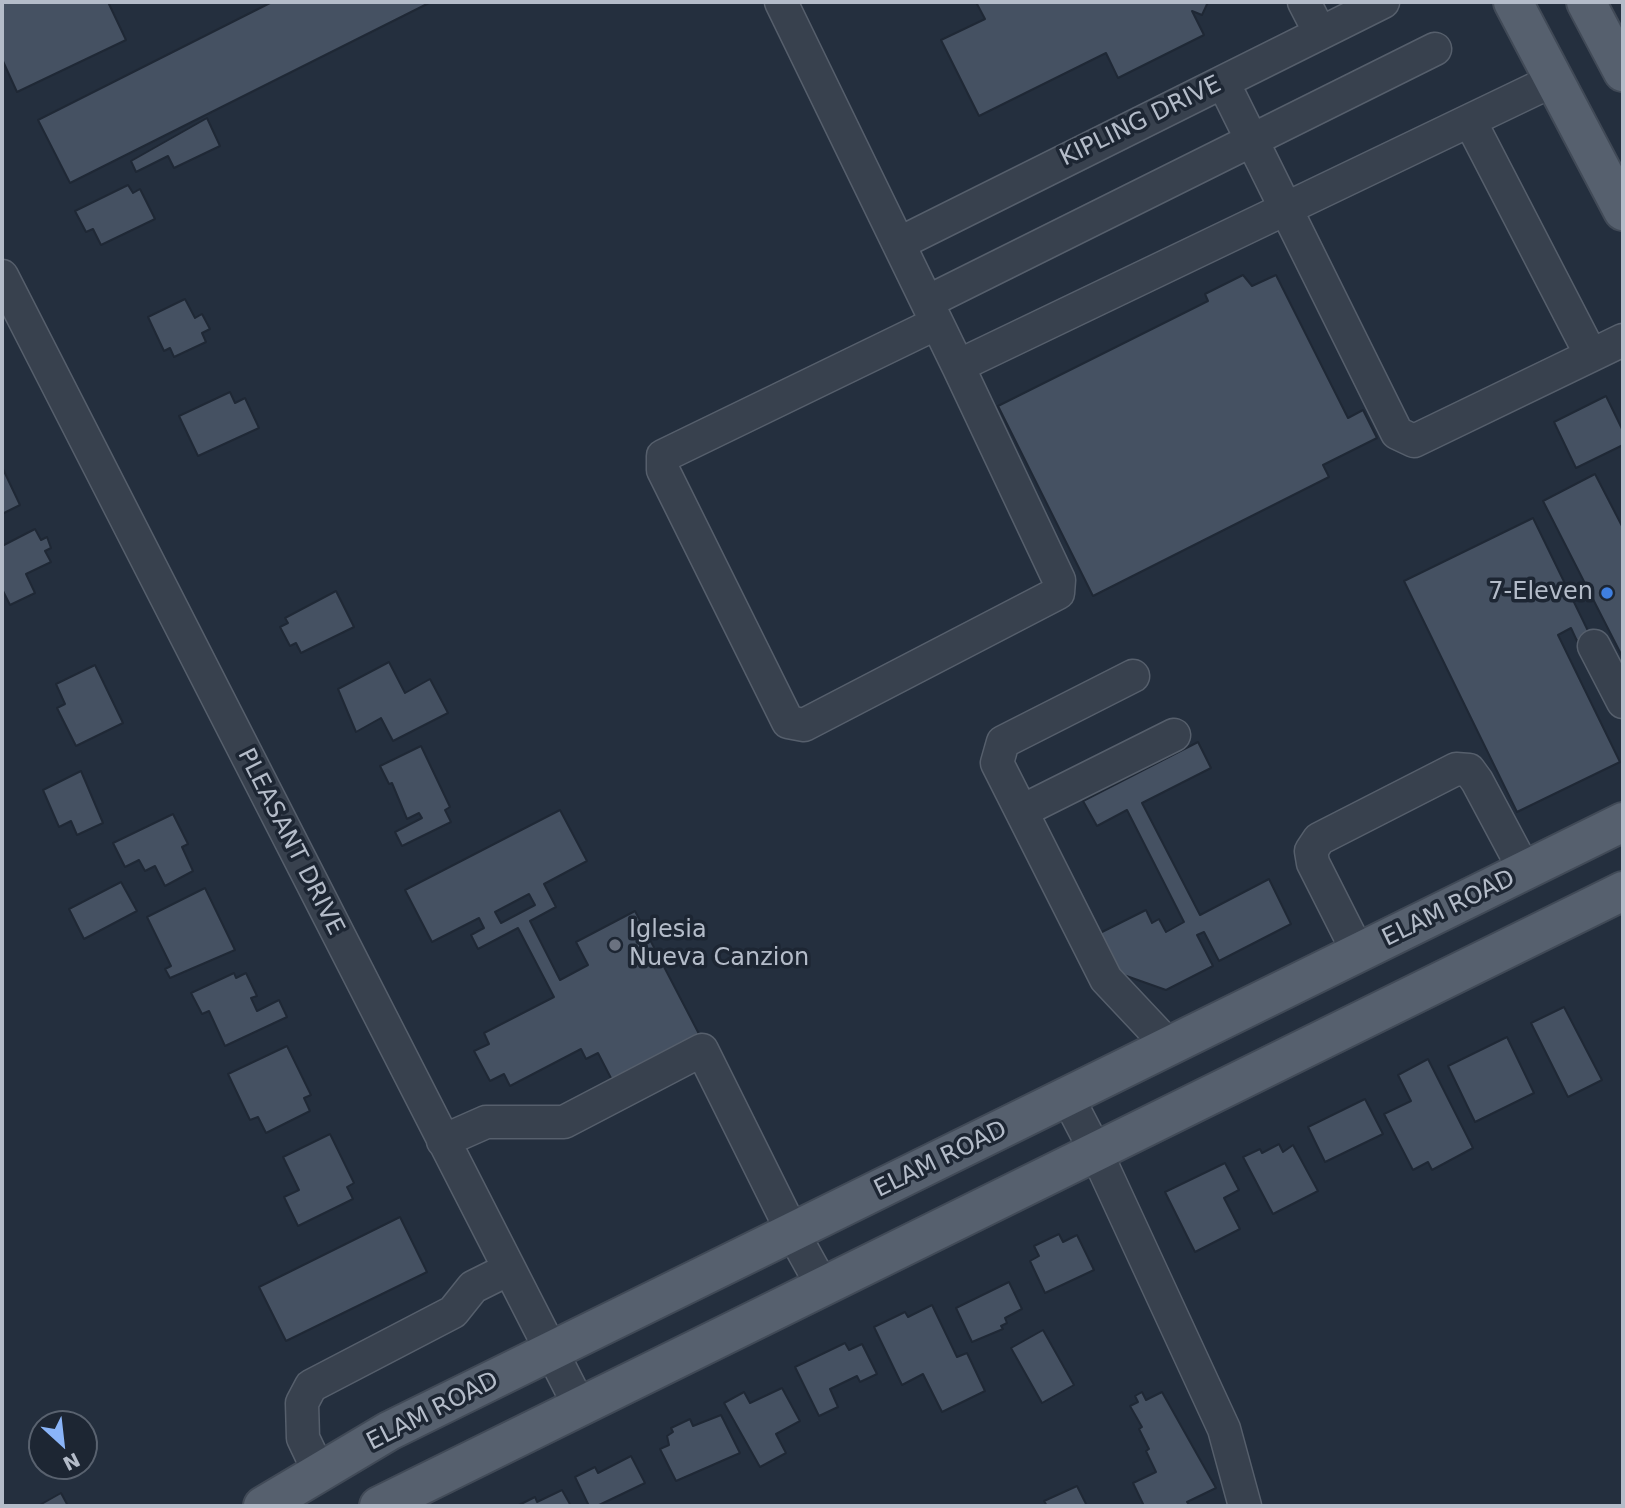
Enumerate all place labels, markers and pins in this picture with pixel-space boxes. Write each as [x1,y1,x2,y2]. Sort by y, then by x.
place label: 7-Eleven [1488,579,1593,607]
marker: 7-Eleven [1599,585,1615,601]
place label: Iglesia Nueva Canzion [629,917,809,973]
marker: Iglesia Nueva Canzion [607,937,623,953]

